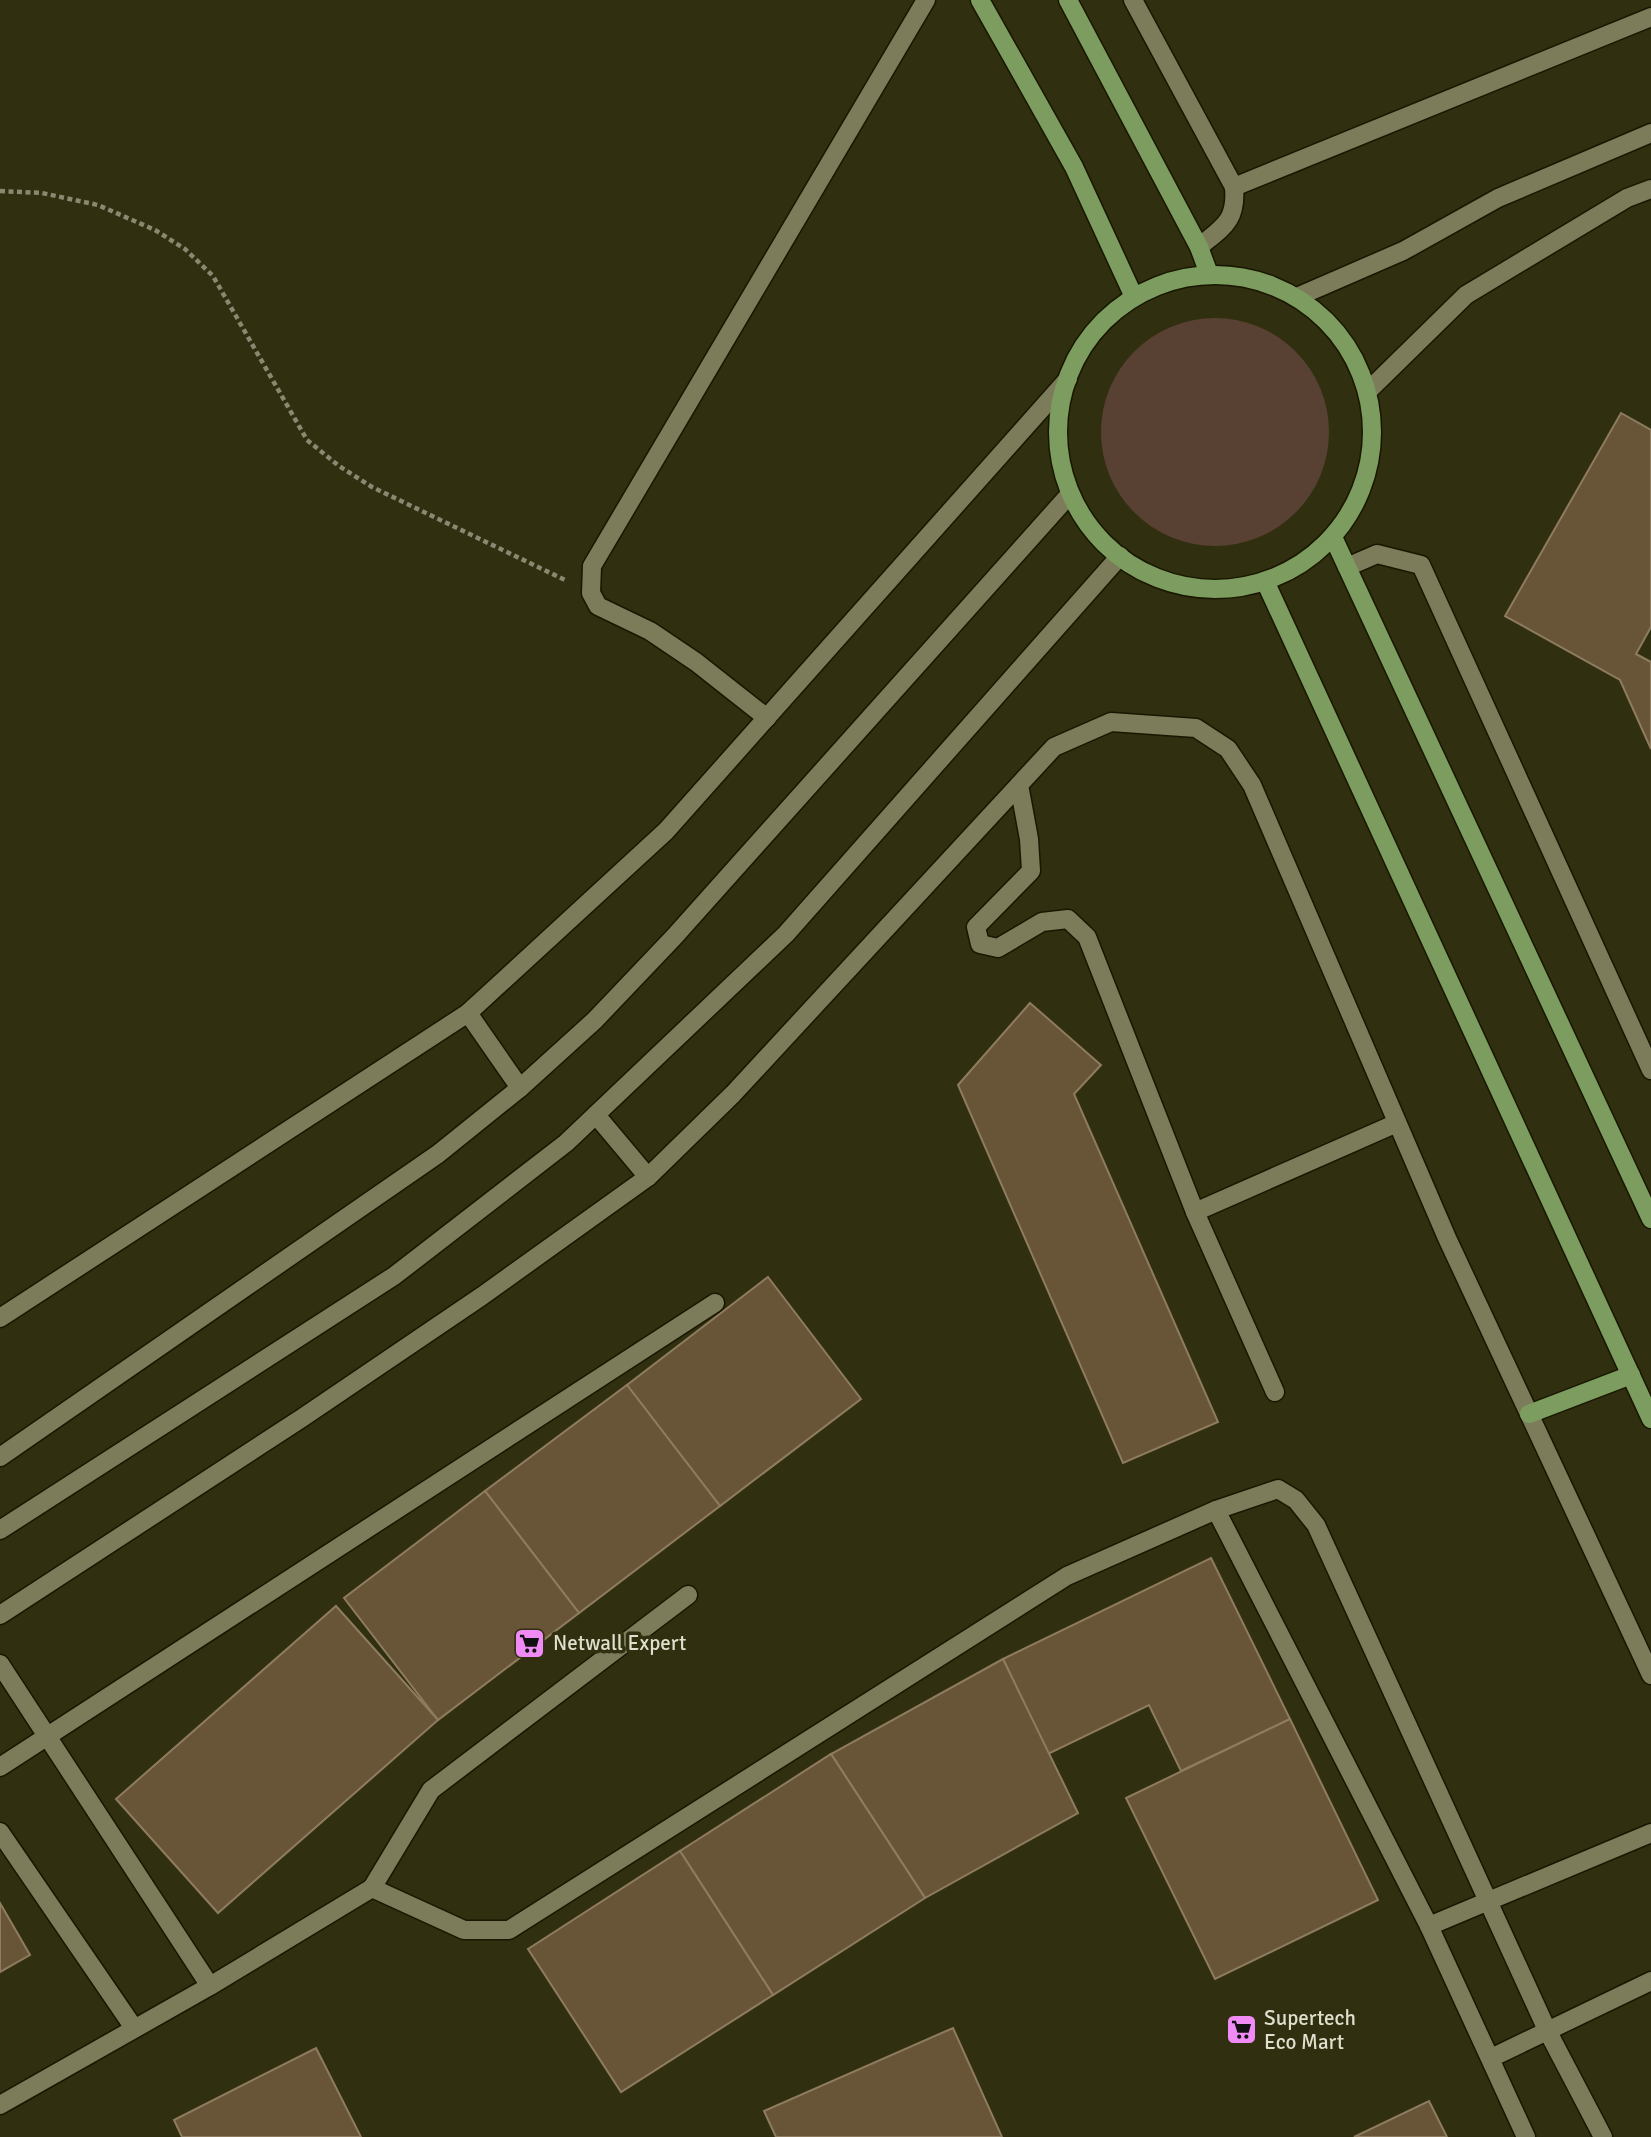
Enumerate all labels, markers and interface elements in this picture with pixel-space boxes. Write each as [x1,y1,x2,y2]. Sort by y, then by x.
supermarket icon: Netwall Expert [513,1626,547,1660]
place label: Netwall Expert [553,1630,686,1656]
place label: Supertech Eco Mart [1264,2005,1356,2055]
supermarket icon: Supertech Eco Mart [1224,2013,1258,2047]

